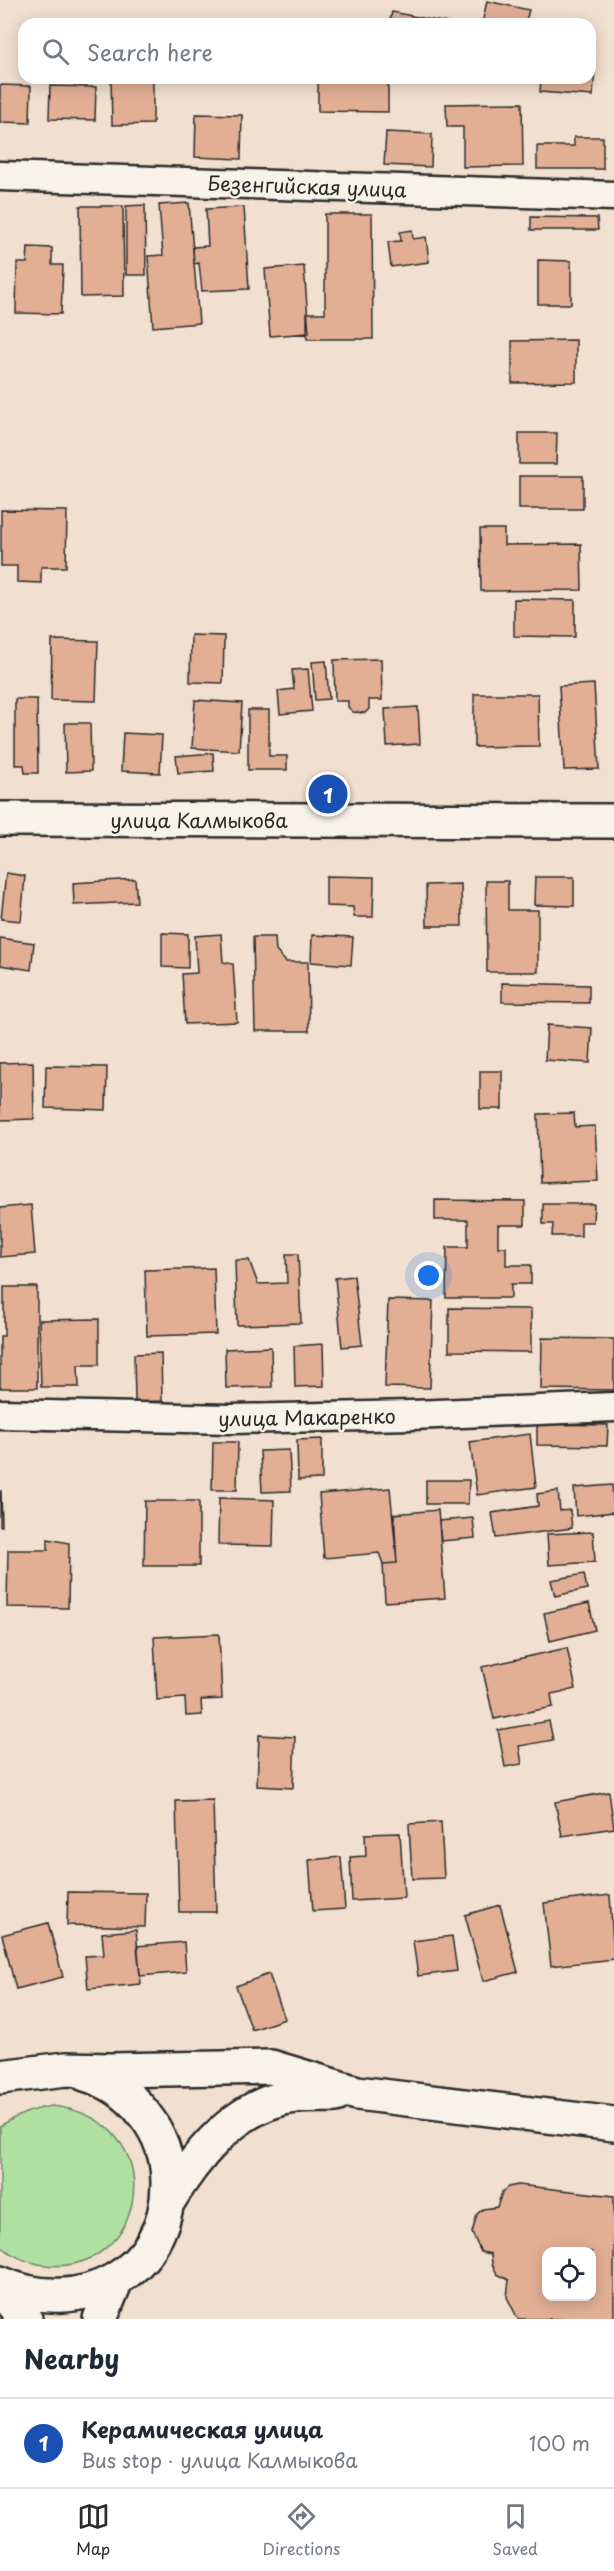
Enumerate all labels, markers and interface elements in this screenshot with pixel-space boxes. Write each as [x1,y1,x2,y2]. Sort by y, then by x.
search box [18,18,596,84]
icon: search [39,35,72,68]
text: Search here [87,35,213,68]
street label: Безенгийская улица [207,168,408,204]
pin: 1 [308,772,348,816]
street label: улица Калмыкова [110,805,288,835]
your location [414,1261,443,1290]
street label: улица Макаренко [218,1400,396,1434]
map controls [542,2247,596,2301]
button: locate [542,2247,596,2301]
text: Nearby [24,2339,119,2378]
text: Керамическая улица [81,2412,323,2445]
text: 1 [39,2428,48,2458]
text: 100 m [529,2428,590,2458]
text: Bus stop · улица Калмыкова [81,2445,358,2475]
tab: Map [76,2500,110,2560]
tab: Directions [262,2500,340,2560]
tab: Saved [492,2500,538,2560]

